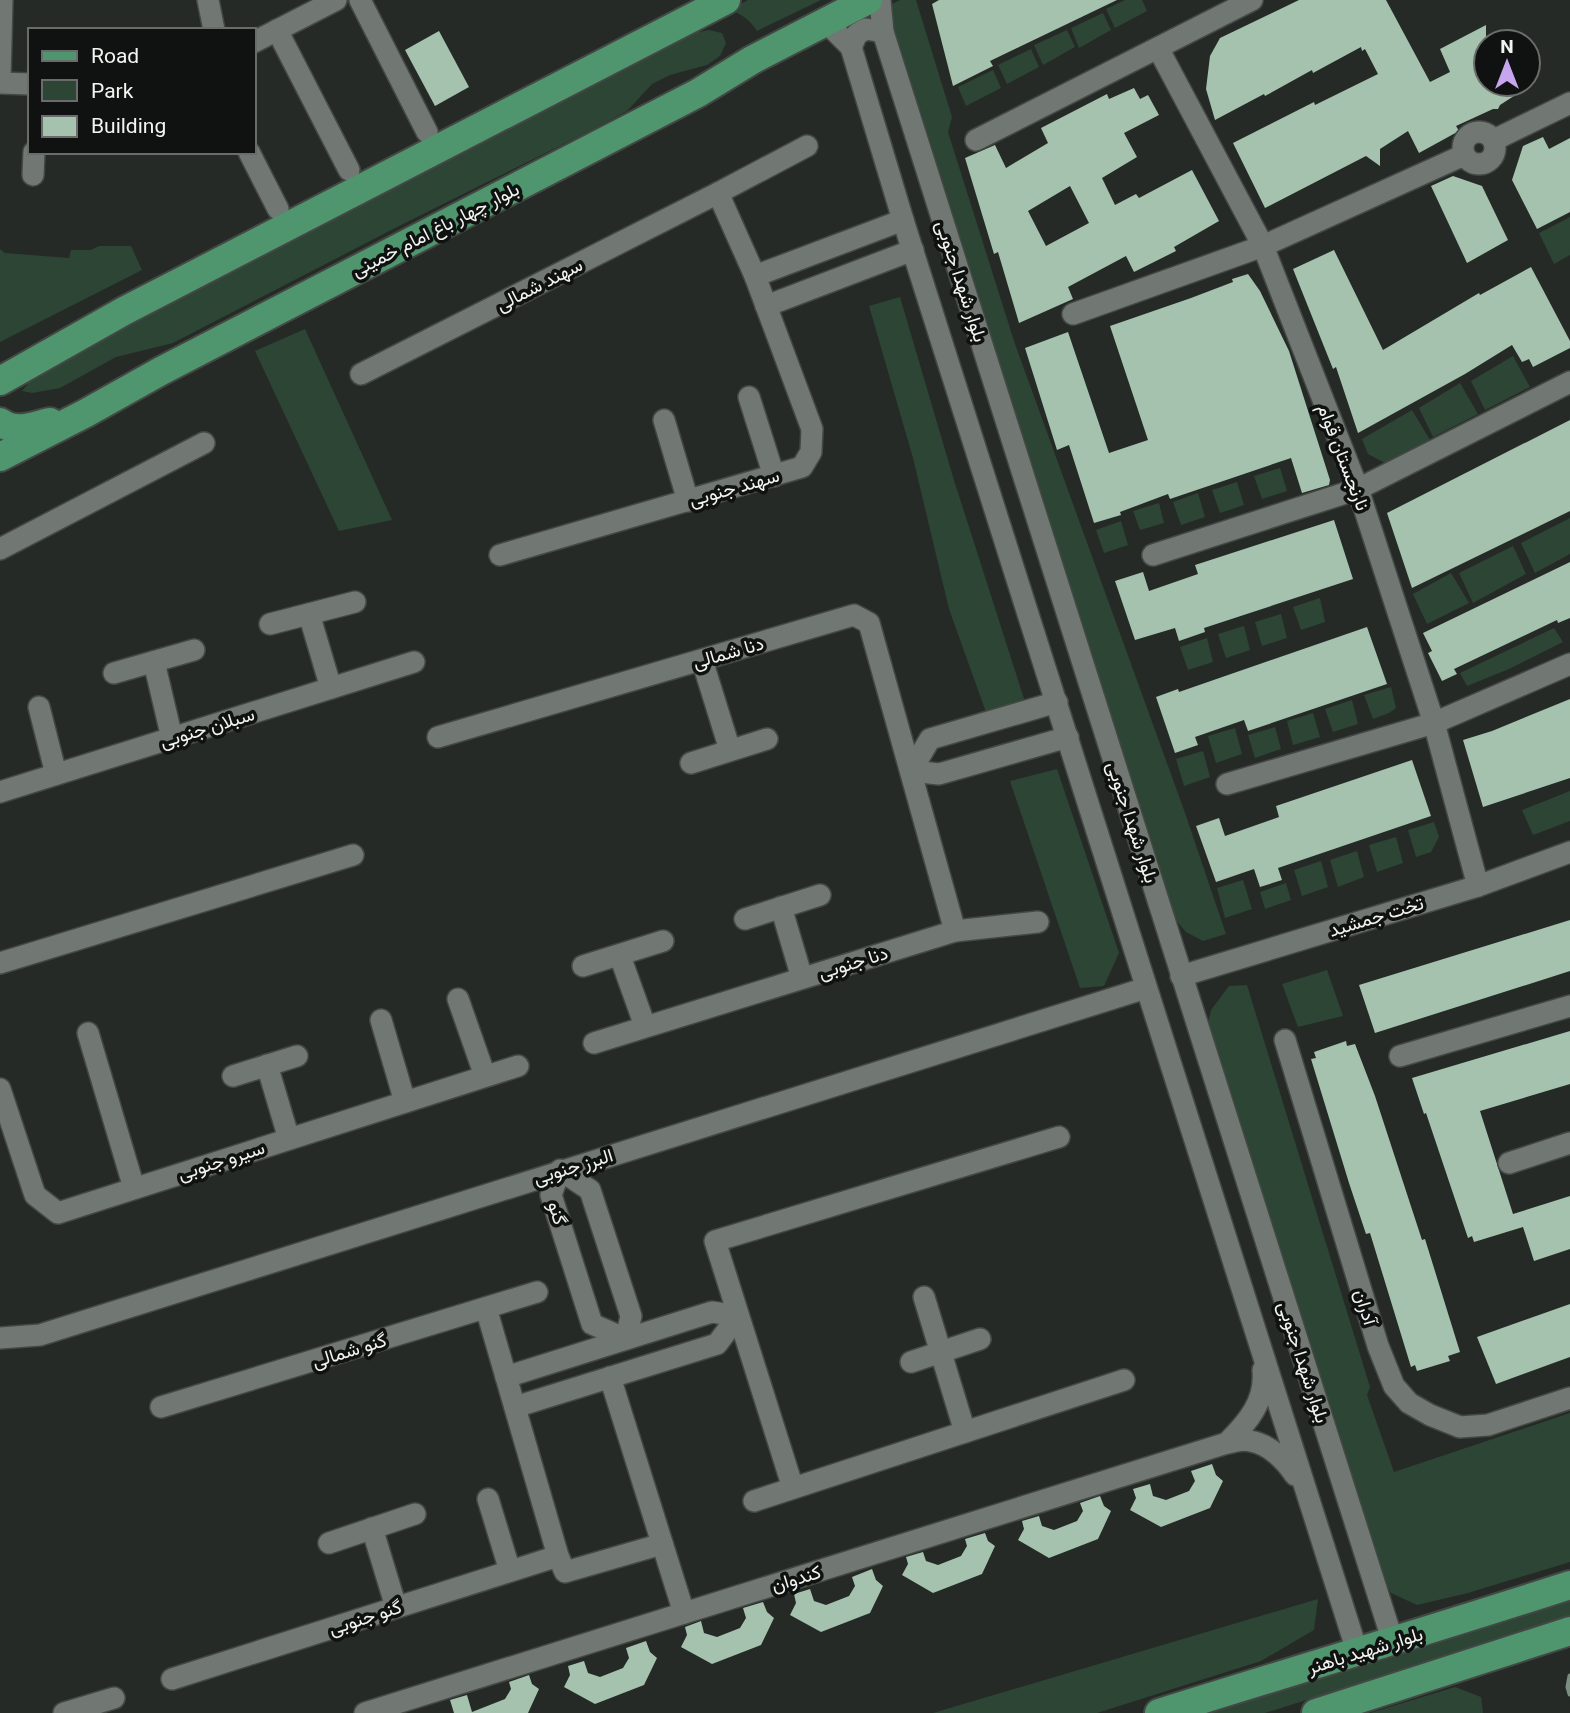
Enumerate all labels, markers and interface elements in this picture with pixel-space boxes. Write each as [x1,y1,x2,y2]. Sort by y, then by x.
legend [28,28,256,154]
north arrow [1472,28,1542,98]
text: N [1500,35,1514,58]
text: Road [91,44,139,68]
text: Park [91,79,134,103]
text: Building [91,114,166,138]
street label: بلوار چهار باغ امام خمینی [348,177,524,283]
street label: بلوار شهدا جنوبی [931,217,992,345]
street label: سهند شمالی [492,253,586,316]
street label: نارنجستان قوام [1312,400,1374,514]
street label: سهند جنوبی [686,464,782,511]
street label: دنا شمالی [690,631,766,674]
street label: سبلان جنوبی [157,702,257,753]
street label: بلوار شهدا جنوبی [1102,758,1163,886]
street label: تخت جمشید [1326,891,1426,942]
street label: دنا جنوبی [816,941,891,984]
street label: سیرو جنوبی [175,1136,268,1185]
street label: البرز جنوبی [531,1143,616,1189]
street label: گنو [543,1199,572,1228]
street label: آدران [1349,1287,1382,1329]
street label: بلوار شهدا جنوبی [1273,1298,1334,1426]
street label: گنو شمالی [309,1328,389,1373]
street label: کندوان [769,1560,824,1597]
street label: گنو جنوبی [326,1595,405,1640]
street label: بلوار شهید باهنر [1304,1622,1426,1679]

